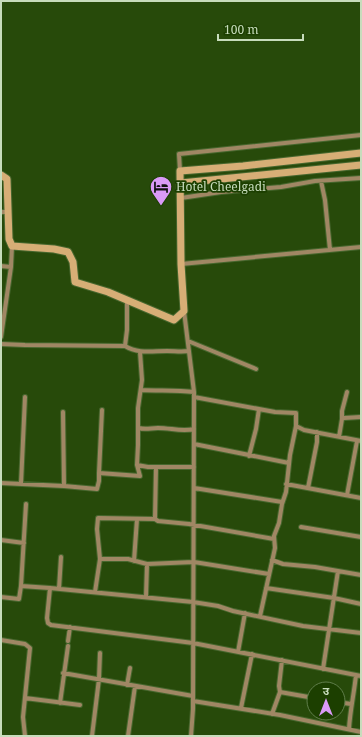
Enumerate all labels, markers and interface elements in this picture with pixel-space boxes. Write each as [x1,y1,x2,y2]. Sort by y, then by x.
scale bar [218,16,303,42]
text: 100 m [224,21,259,38]
hotel icon: Hotel Cheelgadi [148,174,174,207]
place label: Hotel Cheelgadi [176,178,266,195]
north arrow [306,681,346,721]
text: उ [323,683,330,698]

